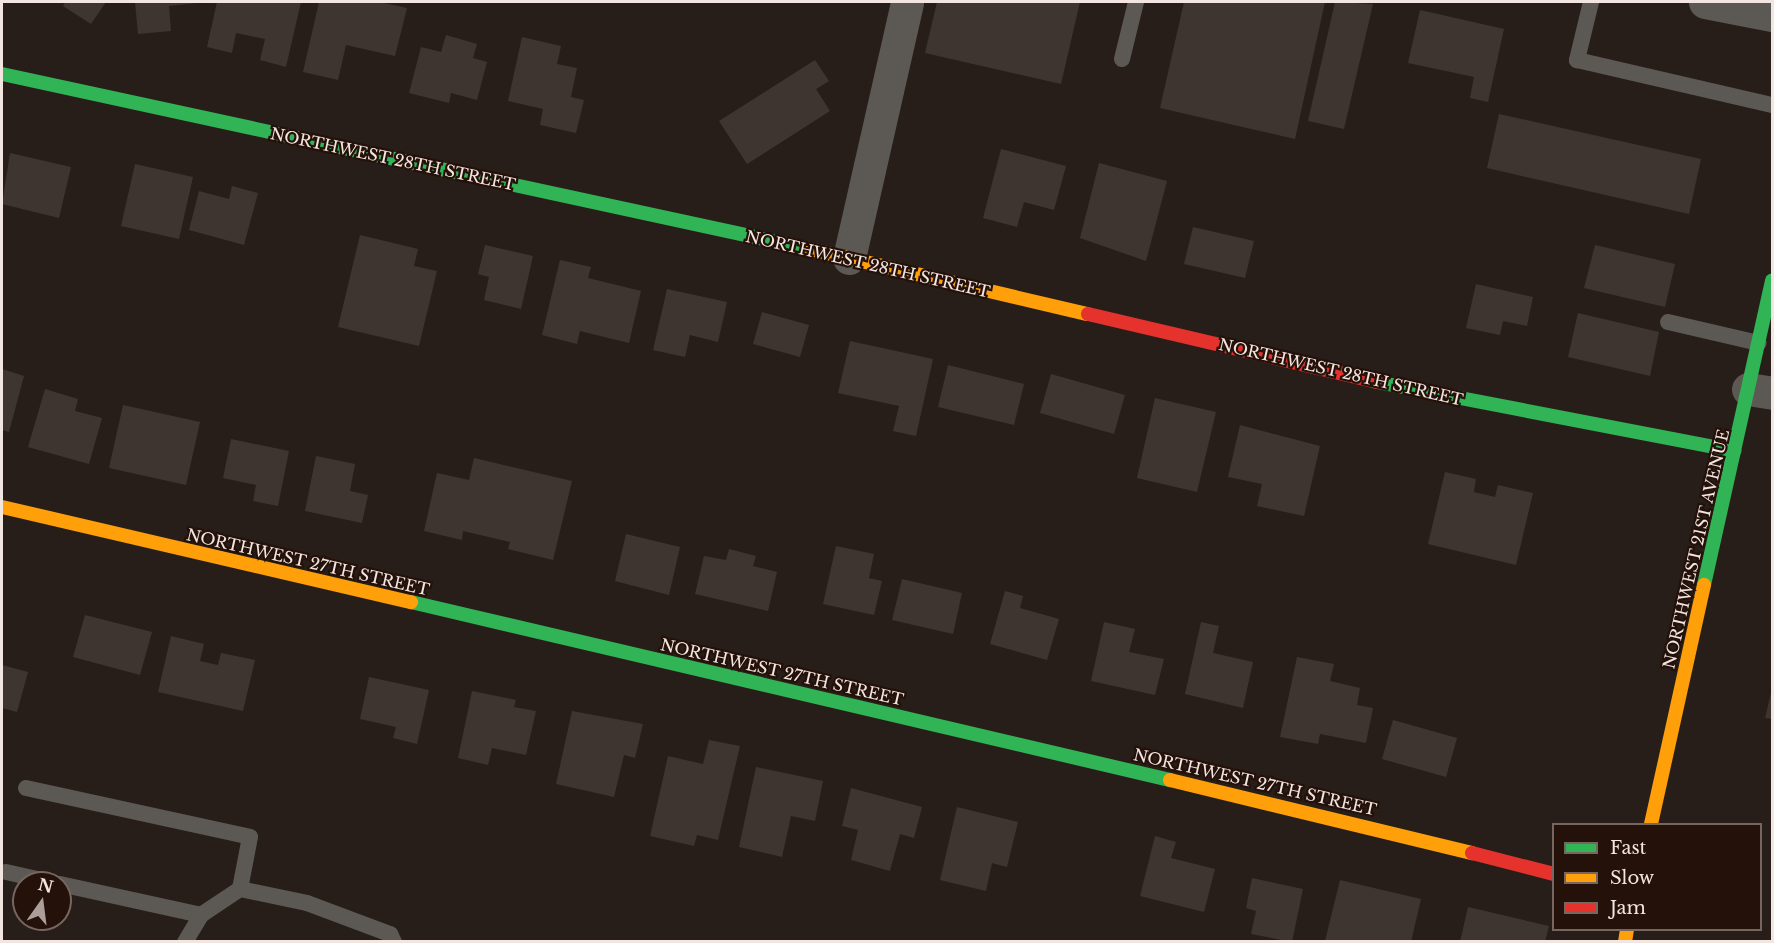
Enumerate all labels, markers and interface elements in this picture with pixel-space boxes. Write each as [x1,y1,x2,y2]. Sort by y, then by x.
street label: NORTHWEST 28TH STREET [268,124,518,194]
street label: NORTHWEST 28TH STREET [744,226,992,302]
street label: NORTHWEST 28TH STREET [1217,334,1465,410]
street label: NORTHWEST 21ST AVENUE [1659,427,1733,671]
street label: NORTHWEST 27TH STREET [184,525,432,599]
street label: NORTHWEST 27TH STREET [658,635,906,709]
street label: NORTHWEST 27TH STREET [1131,745,1379,819]
legend [1552,823,1762,931]
text: Fast [1610,837,1646,859]
text: Slow [1610,867,1654,889]
north arrow [12,871,72,931]
text: N [36,874,56,897]
text: Jam [1610,897,1646,919]

